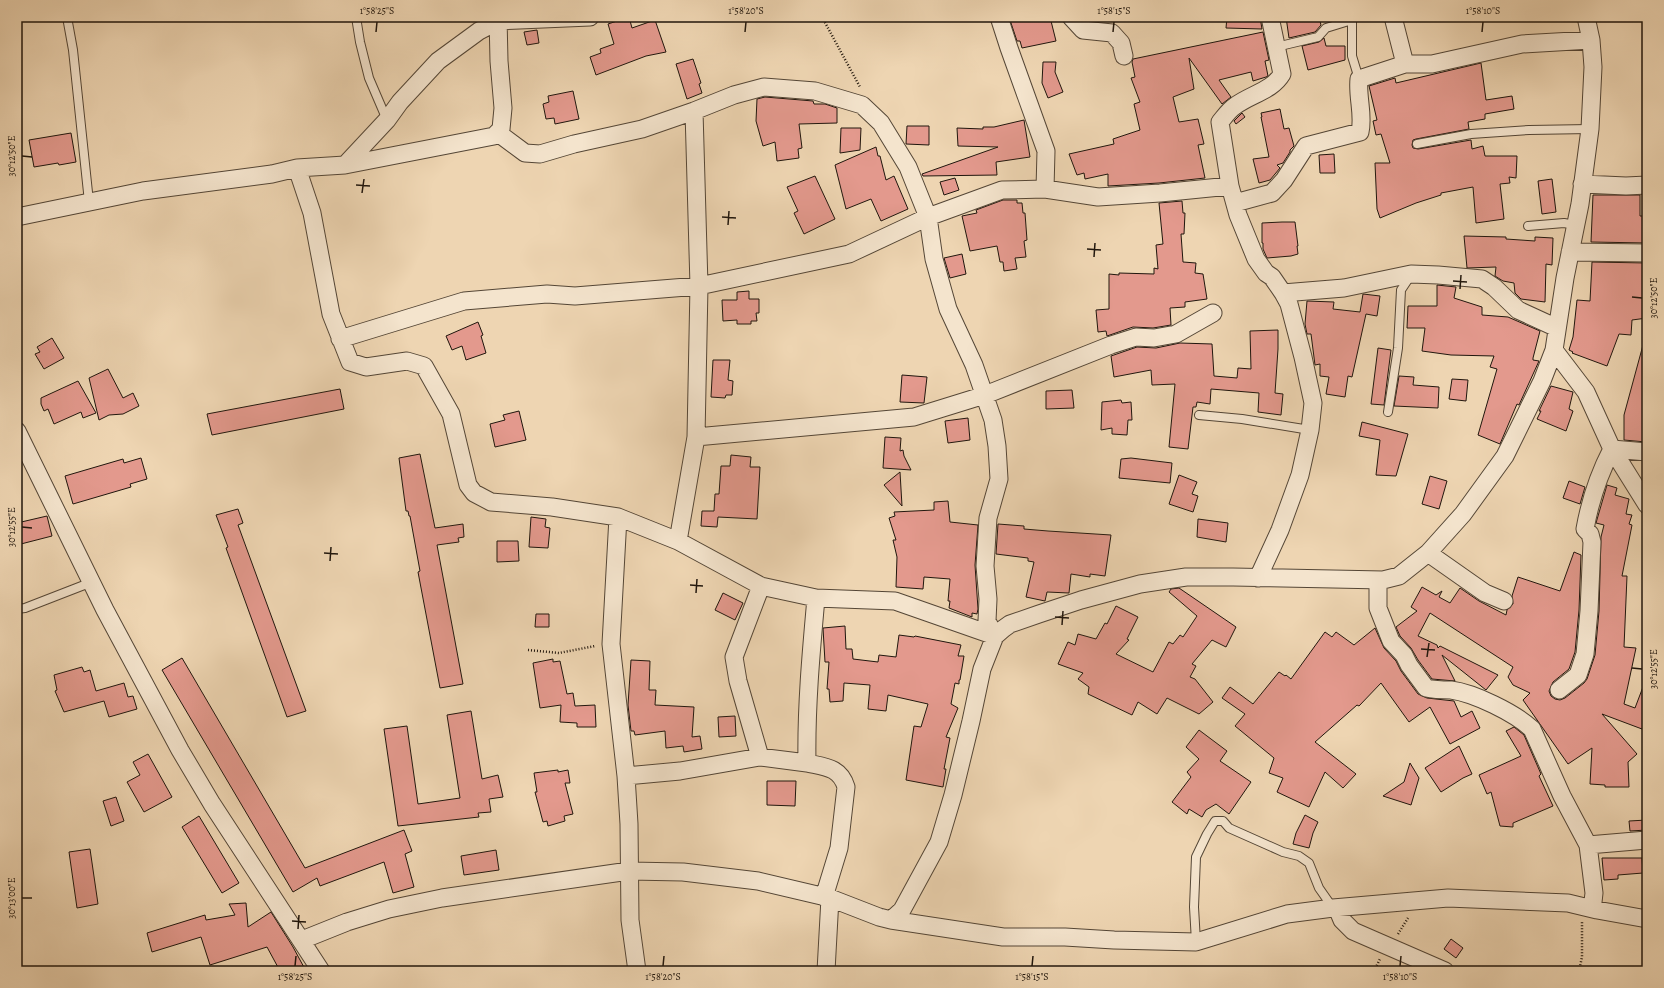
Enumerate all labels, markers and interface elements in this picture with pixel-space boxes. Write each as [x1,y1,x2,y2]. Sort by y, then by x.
text: 1°58'25"S [360,4,394,17]
text: 1°58'20"S [728,4,764,17]
text: 1°58'15"S [1097,4,1131,17]
text: 1°58'10"S [1466,4,1500,17]
text: 30°12'50"E [5,135,18,176]
text: 30°12'50"E [1647,277,1660,318]
text: 30°12'55"E [5,507,18,547]
text: 30°12'55"E [1647,649,1660,689]
text: 30°13'00"E [5,877,18,919]
text: 1°58'25"S [278,970,312,983]
text: 1°58'20"S [645,970,681,983]
text: 1°58'15"S [1015,970,1049,983]
text: 1°58'10"S [1383,970,1417,983]

